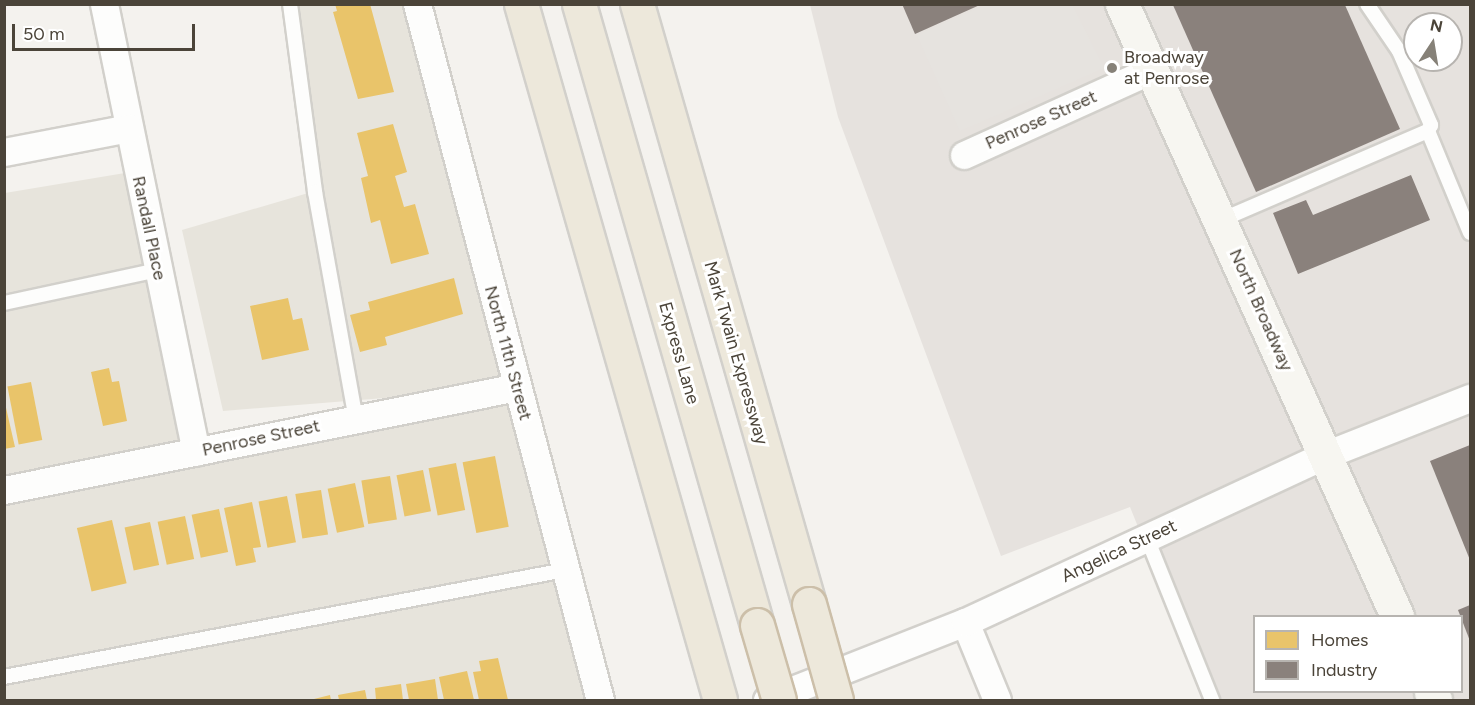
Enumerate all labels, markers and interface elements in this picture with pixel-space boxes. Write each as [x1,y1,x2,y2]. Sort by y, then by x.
scale bar [15,12,198,50]
north arrow [1403,12,1463,72]
text: N [1428,15,1444,36]
text: 50 m [23,23,65,45]
place label: Broadway at Penrose [1124,47,1209,90]
marker: Broadway at Penrose [1105,61,1119,75]
street label: Penrose Street [982,86,1100,154]
street label: Randall Place [127,174,171,282]
street label: North Broadway [1224,246,1298,374]
street label: Mark Twain Expressway [699,259,773,447]
street label: North 11th Street [480,283,536,423]
street label: Express Lane [654,299,704,407]
street label: Penrose Street [200,415,322,461]
street label: Angelica Street [1058,515,1180,587]
legend [1253,615,1463,693]
text: Homes [1311,629,1369,651]
text: Industry [1311,659,1377,681]

